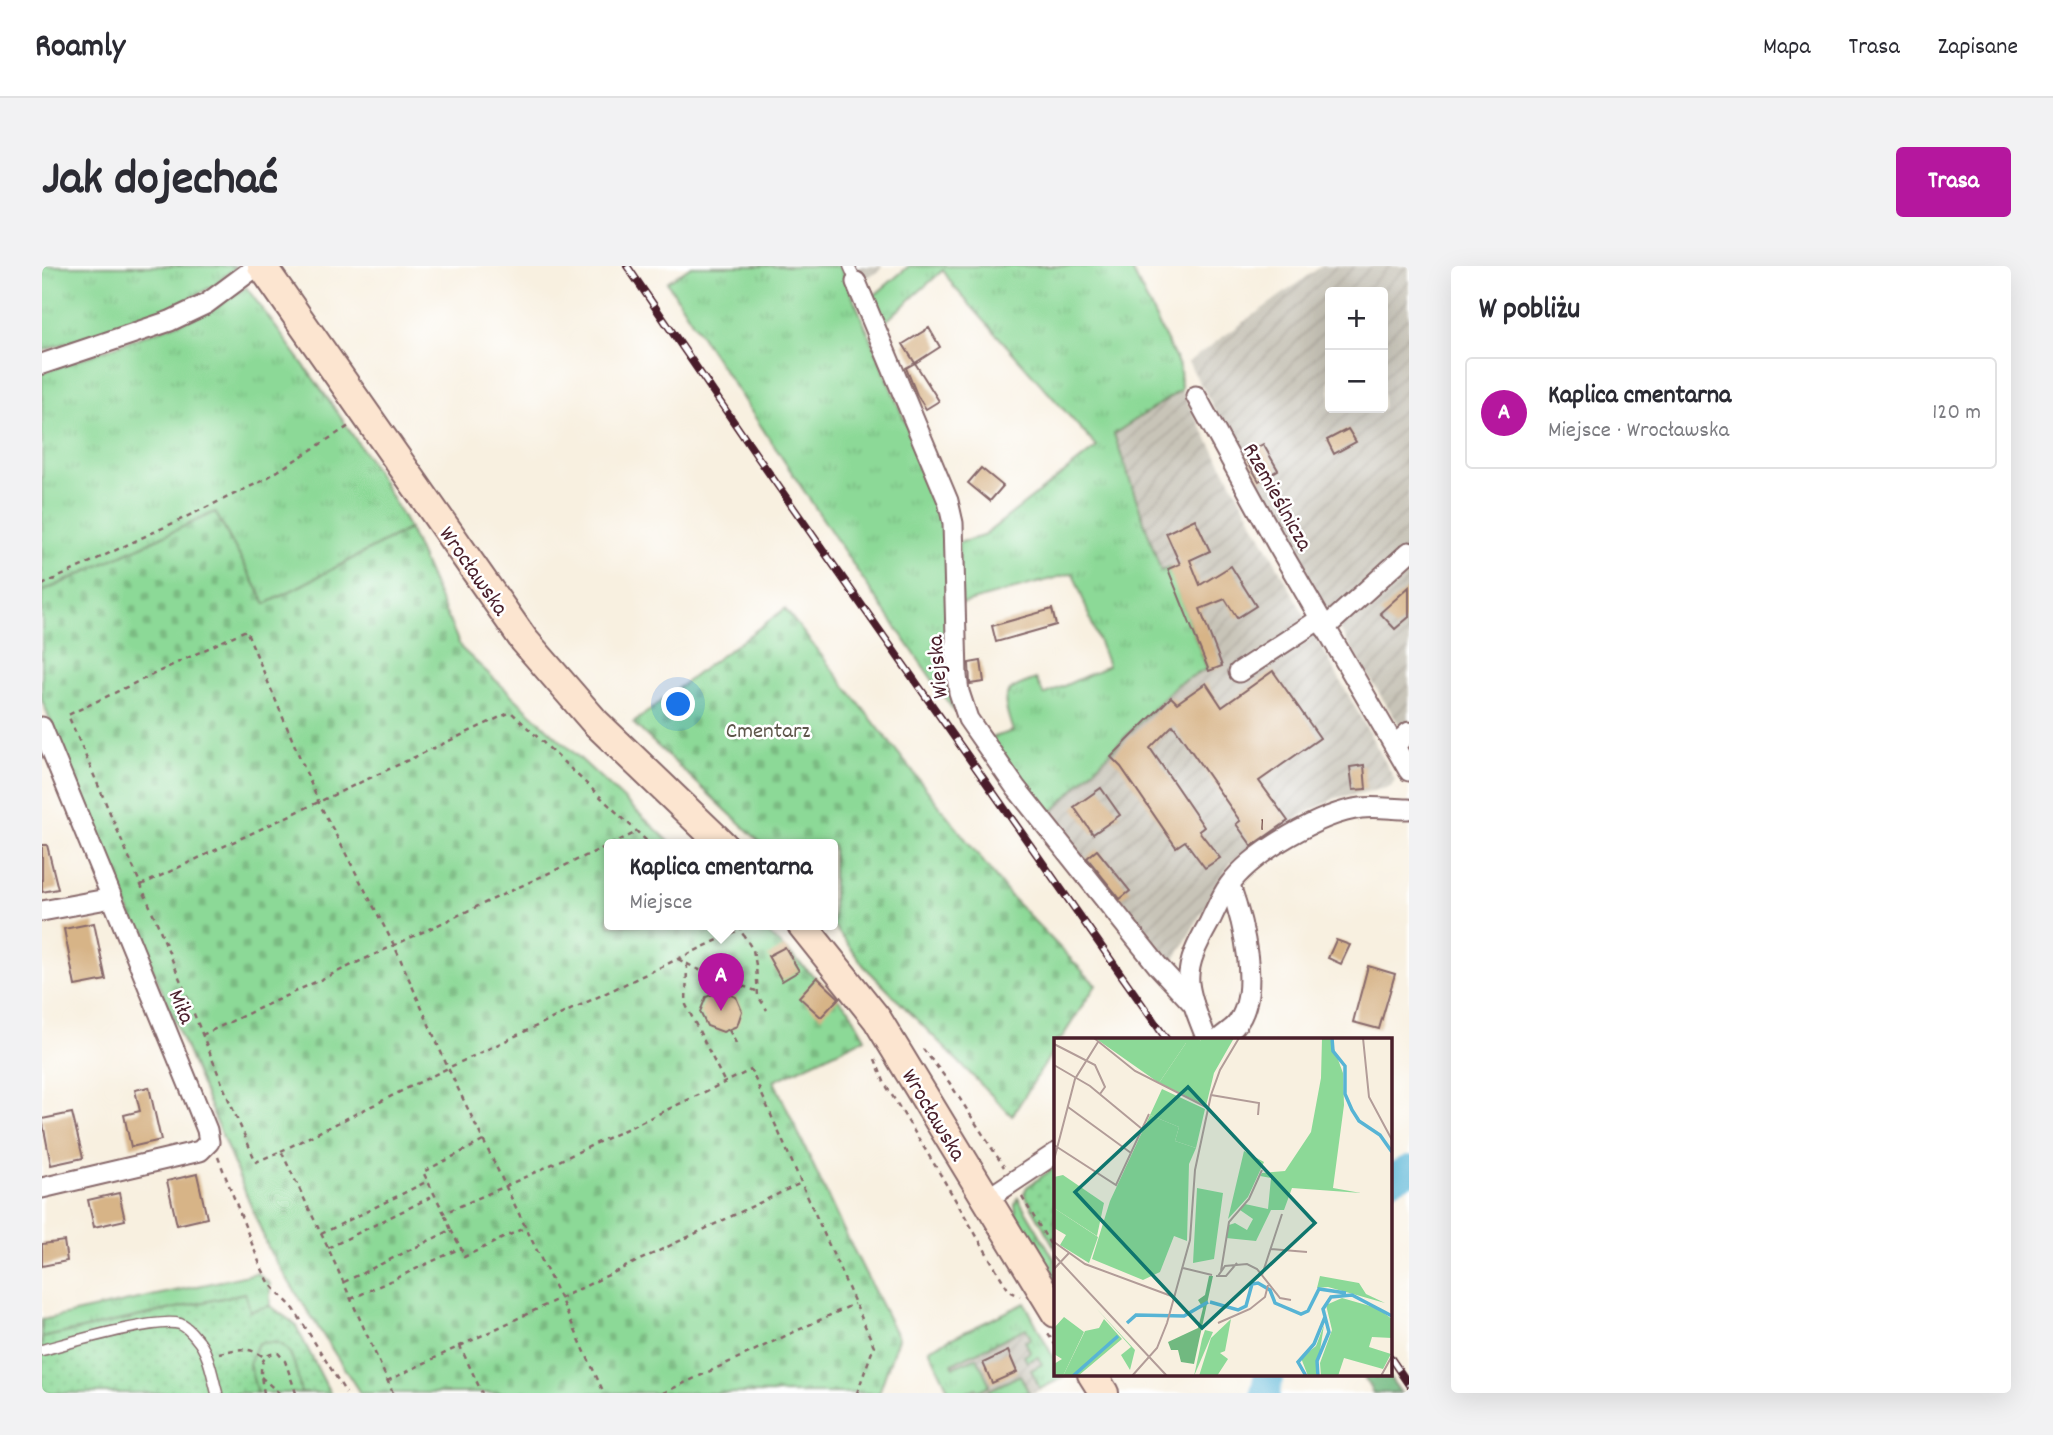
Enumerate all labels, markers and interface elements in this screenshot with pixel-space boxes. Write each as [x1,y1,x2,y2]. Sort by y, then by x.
text: Roamly [35,25,125,72]
text: Mapa [1763,31,1811,65]
text: Trasa [1849,31,1900,65]
text: Zapisane [1938,31,2018,65]
text: Jak dojechać [42,147,278,217]
button: Trasa [1896,147,2011,217]
map controls [1325,287,1388,413]
button: + [1325,287,1388,350]
text: W pobliżu [1479,290,1580,333]
button: − [1325,350,1388,413]
text: Kaplica cmentarna [1548,378,1731,415]
text: A [1498,397,1510,430]
text: 120 m [1932,397,1981,430]
text: Miejsce · Wrocławska [1548,415,1729,448]
street label: Rzemieślnicza [1233,438,1320,559]
street label: Wrocławska [429,521,516,624]
street label: Wiejska [920,632,959,700]
your location [661,687,695,721]
park label: Cmentarz [726,716,810,749]
house number: 1 [1260,813,1264,840]
popup [604,839,838,930]
text: Kaplica cmentarna [629,850,813,887]
text: Miejsce [629,887,692,920]
pin: A [698,953,744,1011]
street label: Miła [158,985,202,1031]
inset map [1054,1038,1392,1376]
street label: Wrocławska [891,1063,973,1169]

